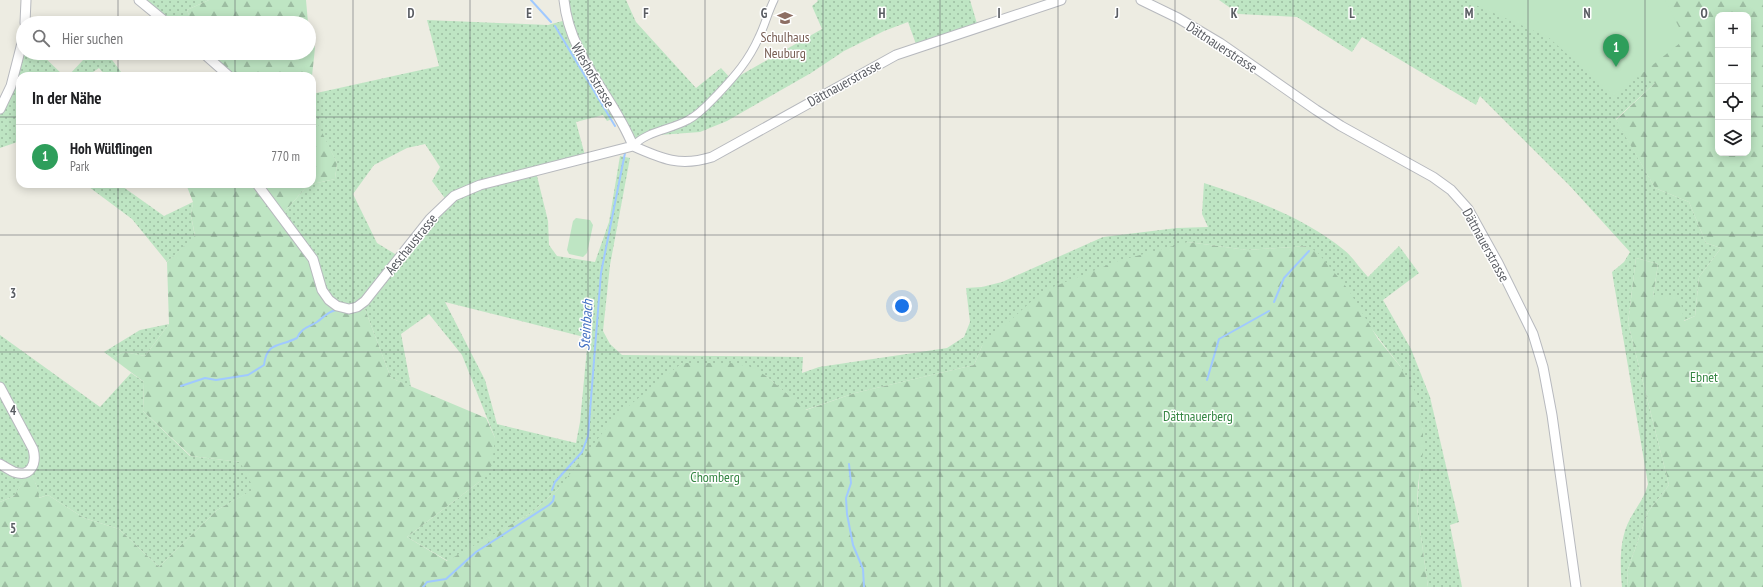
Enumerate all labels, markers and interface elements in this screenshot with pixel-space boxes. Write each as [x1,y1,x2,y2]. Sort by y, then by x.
text: D [408,5,415,22]
text: E [526,5,532,22]
text: F [643,5,649,22]
text: G [761,5,768,22]
text: H [879,5,886,22]
text: I [997,5,1001,22]
text: J [1114,5,1119,22]
text: K [1231,5,1238,22]
text: L [1349,5,1355,22]
text: M [1465,5,1474,22]
text: N [1583,5,1591,22]
text: O [1700,5,1708,22]
school or university icon: Schulhaus Neuburg [776,9,794,27]
map controls [1715,12,1751,156]
button: + [1715,12,1751,48]
search box [16,16,316,60]
street label: Dättnauerstrasse [1183,17,1261,77]
icon: search [30,27,52,49]
place label: Schulhaus Neuburg [760,28,810,62]
text: Hier suchen [62,29,123,48]
pin: 1 [1603,34,1629,67]
street label: Wieshofstrasse [567,39,619,111]
button: − [1715,48,1751,84]
street label: Dättnauerstrasse [804,55,884,111]
button: locate [1715,84,1751,120]
text: In der Nähe [32,87,102,109]
button: layers [1715,120,1751,156]
text: Hoh Wülflingen [70,139,152,158]
text: 1 [42,148,48,165]
text: 770 m [271,148,300,165]
text: Park [70,158,89,175]
street label: Dättnauerstrasse [1458,205,1514,285]
street label: Aeschaustrasse [381,210,441,278]
text: 3 [10,285,16,302]
your location [892,296,912,316]
water label: Steinbach [574,298,597,351]
park label: Ebnet [1690,368,1718,386]
text: 4 [10,402,17,419]
park label: Dättnauerberg [1163,407,1233,425]
park label: Chomberg [690,468,740,486]
text: 5 [10,520,16,537]

